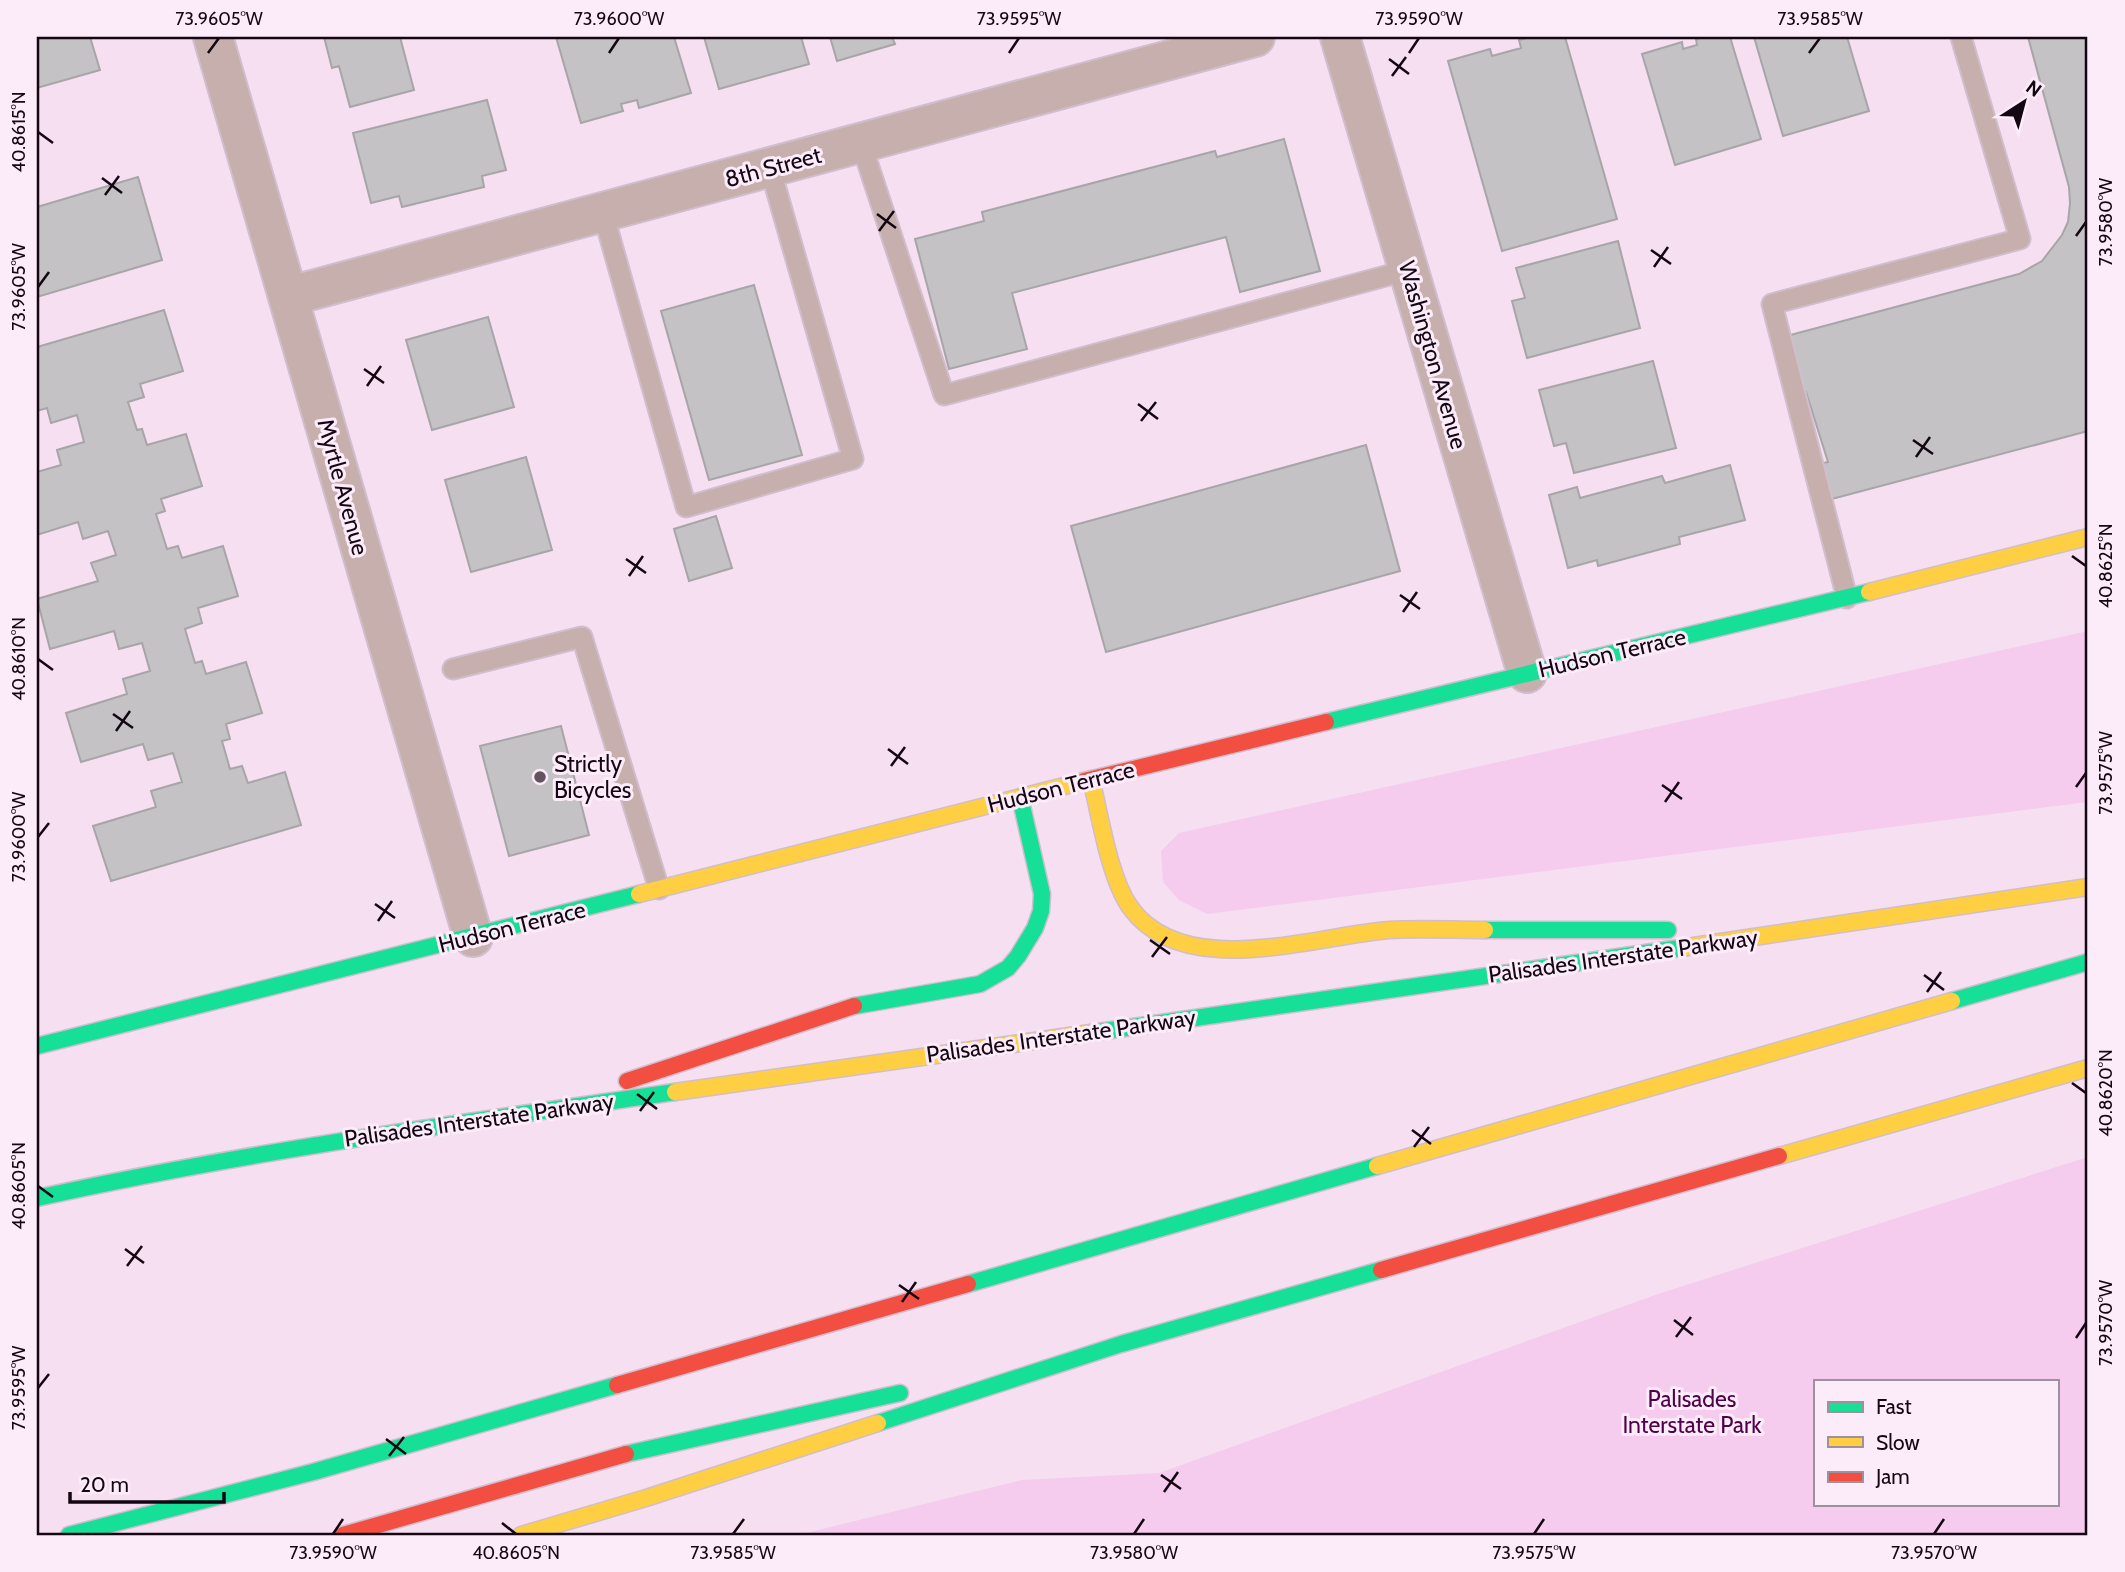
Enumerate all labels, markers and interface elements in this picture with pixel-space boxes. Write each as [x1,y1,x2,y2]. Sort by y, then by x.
text: 73.9605°W [175,8,263,30]
text: 73.9600°W [574,8,664,30]
text: 73.9595°W [977,8,1061,30]
text: 73.9590°W [1375,8,1463,30]
text: 73.9585°W [1777,8,1863,30]
north arrow [1988,66,2058,136]
text: N [2022,75,2046,102]
text: 40.8615°N [8,92,30,172]
street label: 8th Street [722,141,824,193]
text: 73.9580°W [2095,178,2117,266]
text: 73.9605°W [8,243,30,331]
street label: Washington Avenue [1393,258,1473,452]
street label: Myrtle Avenue [311,416,375,558]
text: 40.8625°N [2095,524,2117,608]
text: 40.8610°N [8,617,30,701]
street label: Hudson Terrace [1535,622,1689,684]
text: 73.9575°W [2095,731,2117,815]
place label: Strictly Bicycles [554,750,631,804]
street label: Hudson Terrace [984,755,1138,819]
marker: Strictly Bicycles [532,769,548,785]
text: 73.9600°W [8,792,30,882]
street label: Hudson Terrace [435,895,589,959]
street label: Palisades Interstate Parkway [1486,923,1760,989]
street label: Palisades Interstate Parkway [924,1003,1198,1069]
text: 40.8620°N [2095,1049,2117,1137]
street label: Palisades Interstate Parkway [342,1087,616,1153]
text: 40.8605°N [8,1142,30,1230]
text: 73.9570°W [2095,1280,2117,1366]
text: 73.9595°W [8,1346,30,1430]
legend [1814,1380,2058,1506]
park label: Palisades Interstate Park [1622,1385,1762,1439]
text: Fast [1876,1394,1912,1419]
text: Slow [1876,1430,1920,1455]
scale bar [70,1460,224,1504]
text: Jam [1875,1464,1910,1489]
text: 20 m [80,1472,129,1497]
text: 73.9590°W [289,1542,377,1564]
text: 40.8605°N [472,1542,560,1564]
text: 73.9585°W [690,1542,776,1564]
text: 73.9580°W [1090,1542,1178,1564]
text: 73.9575°W [1492,1542,1576,1564]
text: 73.9570°W [1891,1542,1977,1564]

